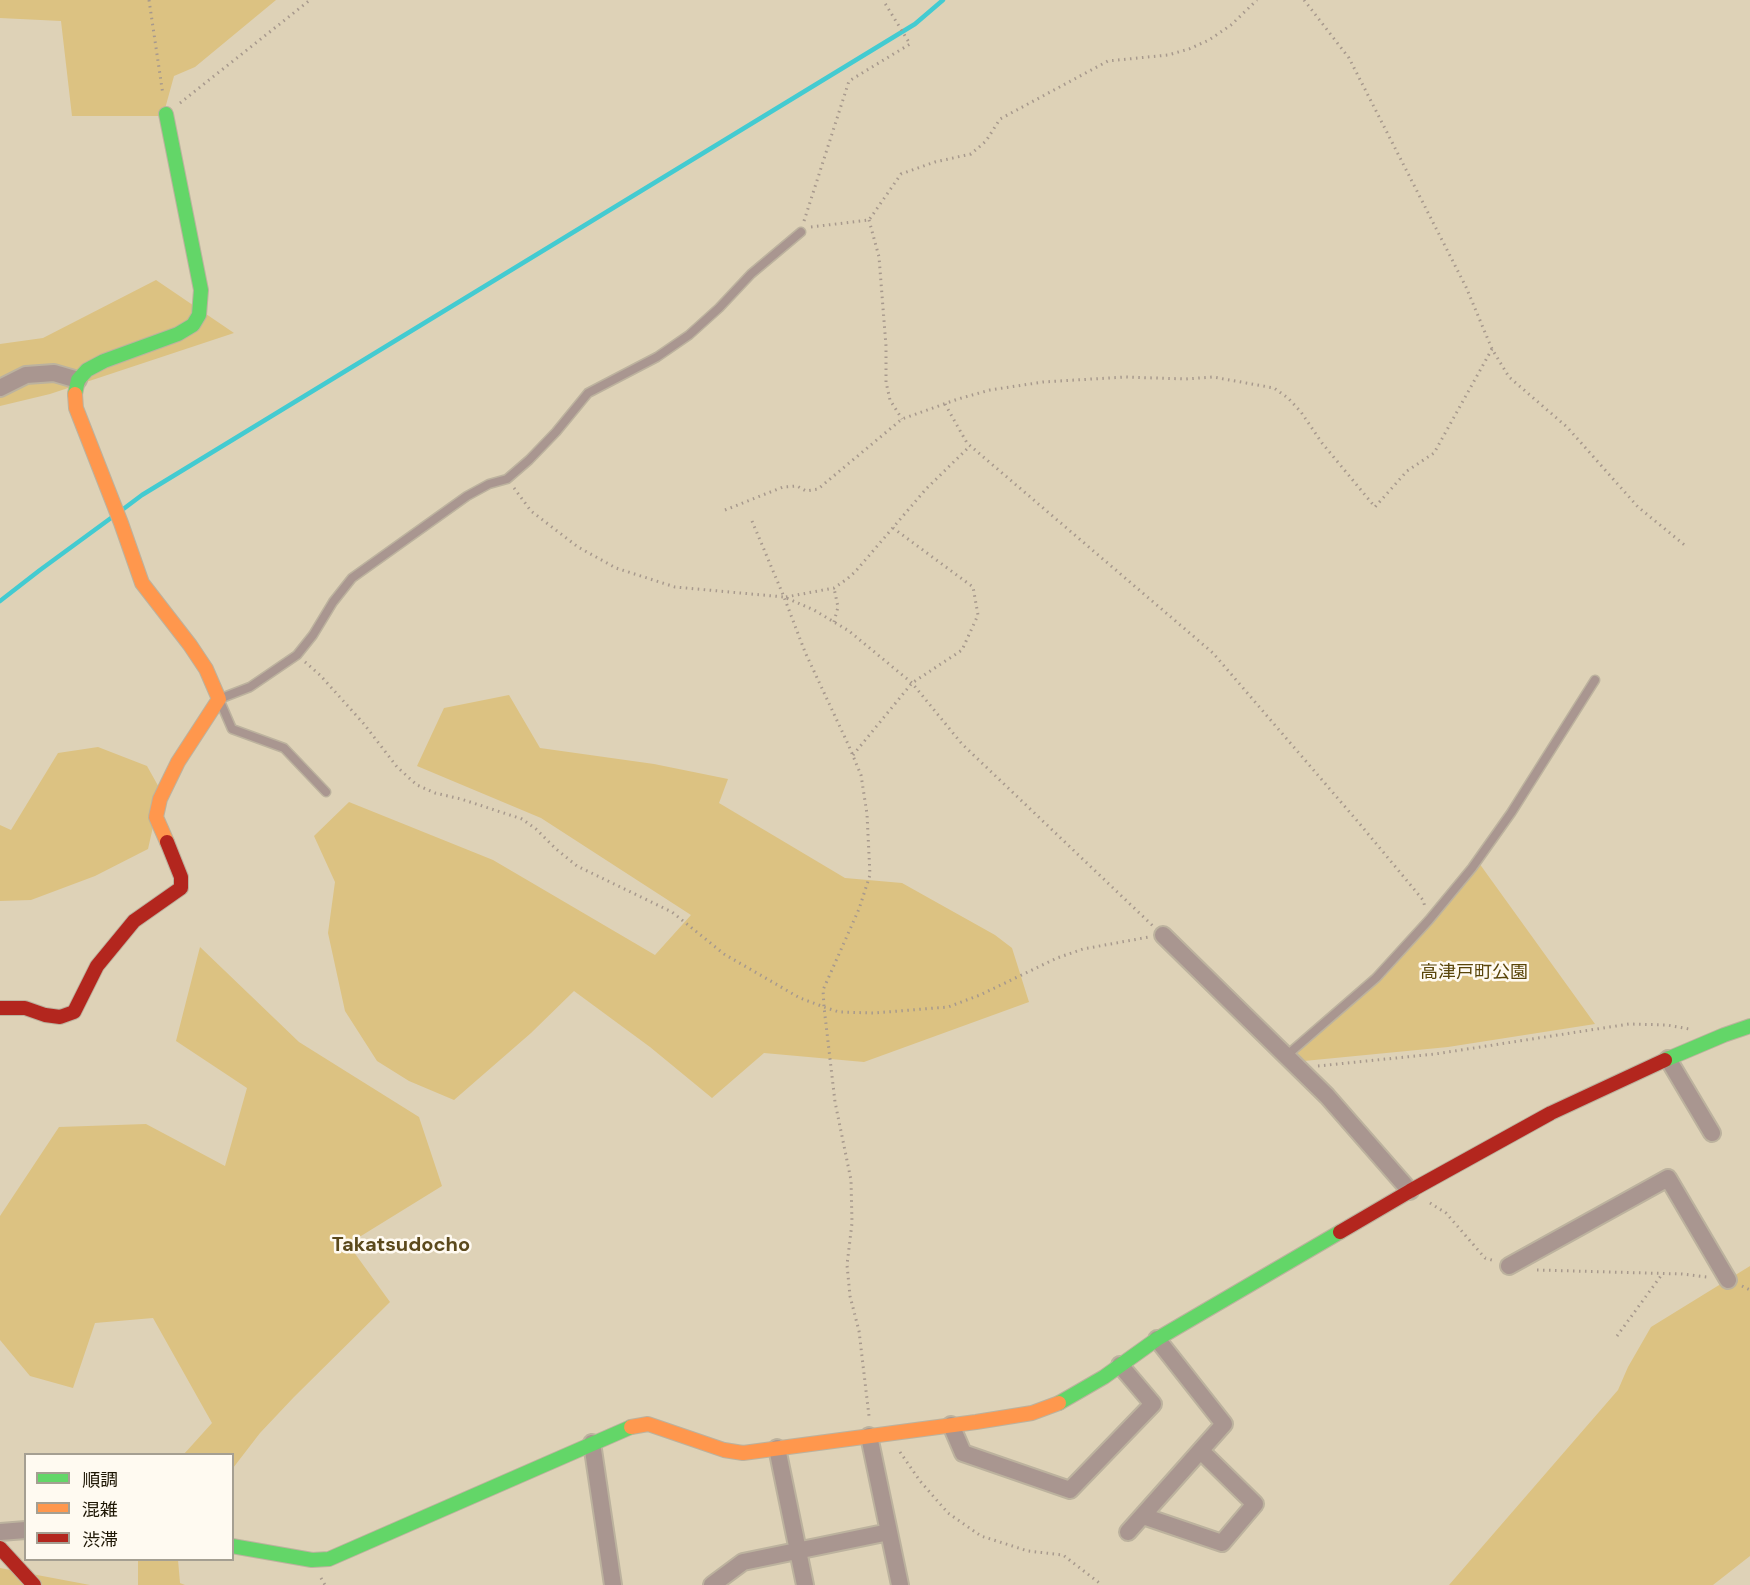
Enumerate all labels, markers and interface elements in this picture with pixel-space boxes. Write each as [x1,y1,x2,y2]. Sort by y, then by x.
park label: 高津戸町公園 [1420,962,1528,984]
district label: Takatsudocho [332,1234,470,1258]
legend [24,1453,234,1561]
text: 順調 [82,1468,118,1492]
text: 混雑 [82,1498,118,1522]
text: 渋滞 [82,1528,118,1552]

